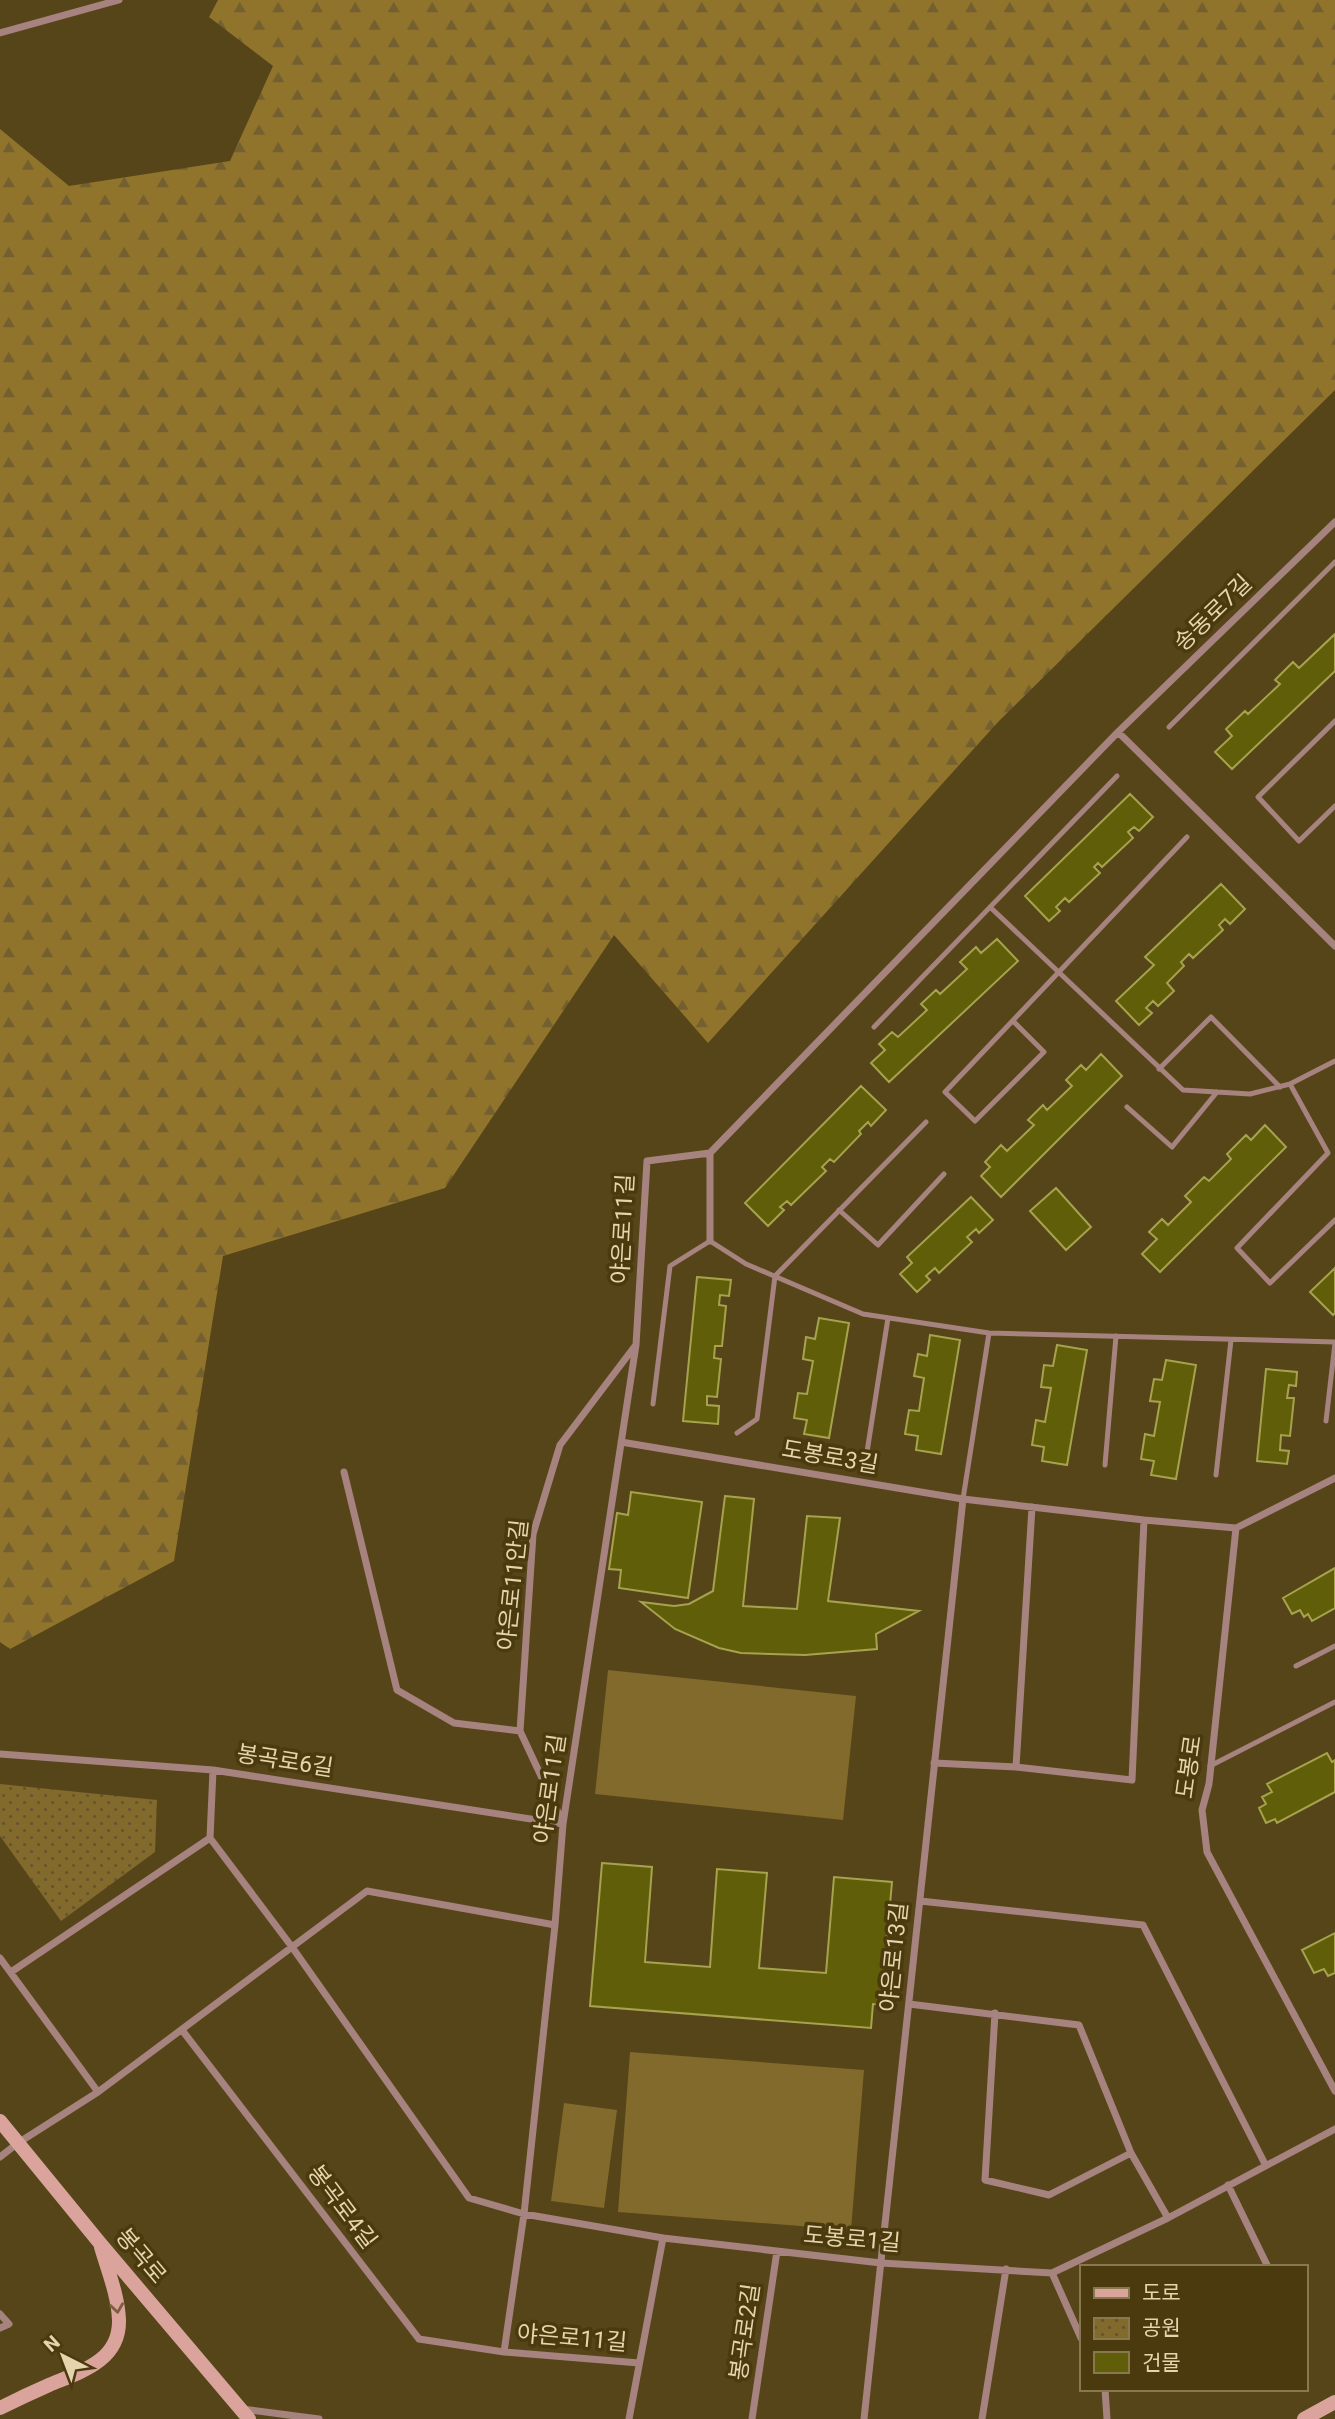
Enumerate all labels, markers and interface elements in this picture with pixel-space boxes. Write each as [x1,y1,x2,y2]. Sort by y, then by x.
street label: 송동로7길 [1169,569,1257,657]
street label: 야은로11길 [607,1173,639,1285]
street label: 도봉로3길 [780,1435,880,1479]
street label: 야은로11안길 [493,1518,533,1652]
street label: 야은로11길 [529,1732,571,1846]
street label: 도봉로 [1171,1734,1207,1800]
street label: 봉곡로6길 [235,1740,335,1782]
street label: 야은로13길 [875,1901,913,2013]
street label: 봉곡로4길 [302,2160,382,2254]
street label: 도봉로1길 [802,2221,902,2257]
street label: 봉곡로 [110,2223,172,2289]
legend [1080,2265,1307,2391]
text: 도로 [1142,2281,1181,2305]
street label: 봉곡로2길 [725,2282,765,2382]
one-way arrow [109,2302,124,2314]
text: 공원 [1142,2316,1181,2340]
street label: 야은로11길 [516,2320,628,2356]
north arrow [28,2321,98,2391]
text: N [39,2331,65,2357]
text: 건물 [1142,2351,1181,2375]

